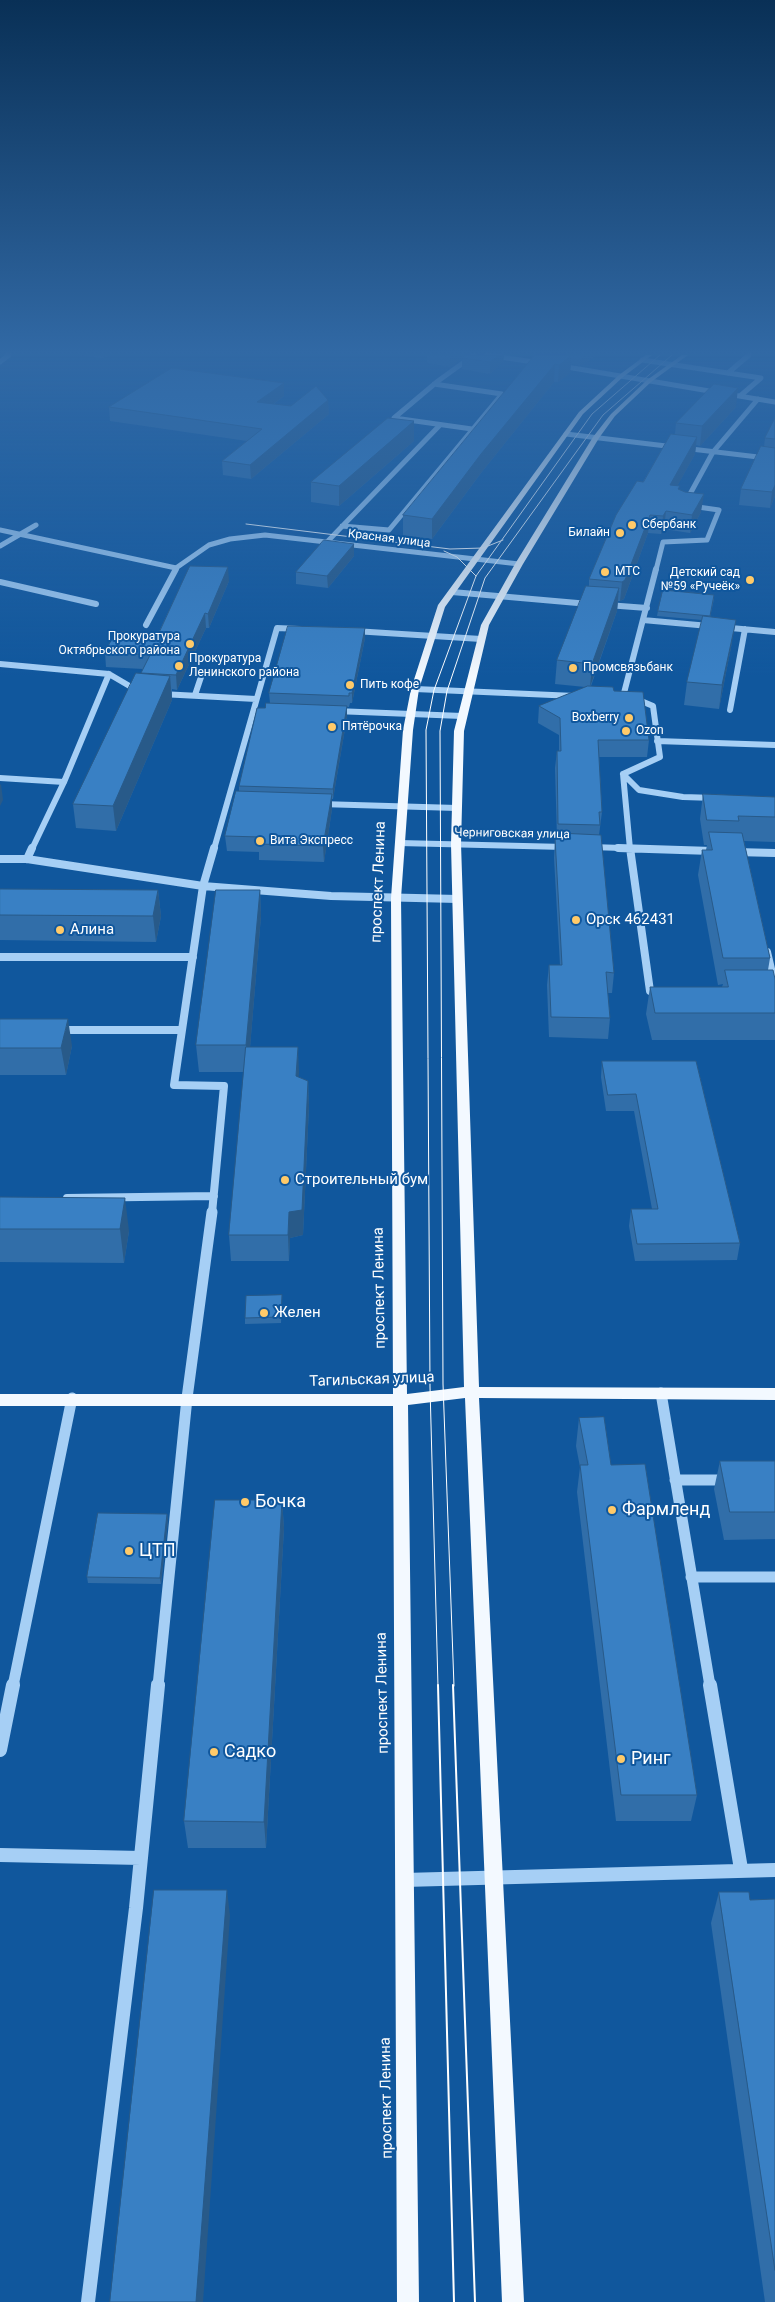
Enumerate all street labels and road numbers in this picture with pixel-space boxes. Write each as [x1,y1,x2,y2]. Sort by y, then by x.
street label: Красная улица [347,527,431,551]
street label: проспект Ленина [368,821,390,943]
street label: Черниговская улица [454,826,570,842]
street label: проспект Ленина [370,1227,390,1349]
street label: Тагильская улица [309,1369,435,1391]
street label: проспект Ленина [373,1632,393,1754]
street label: проспект Ленина [377,2037,397,2159]

